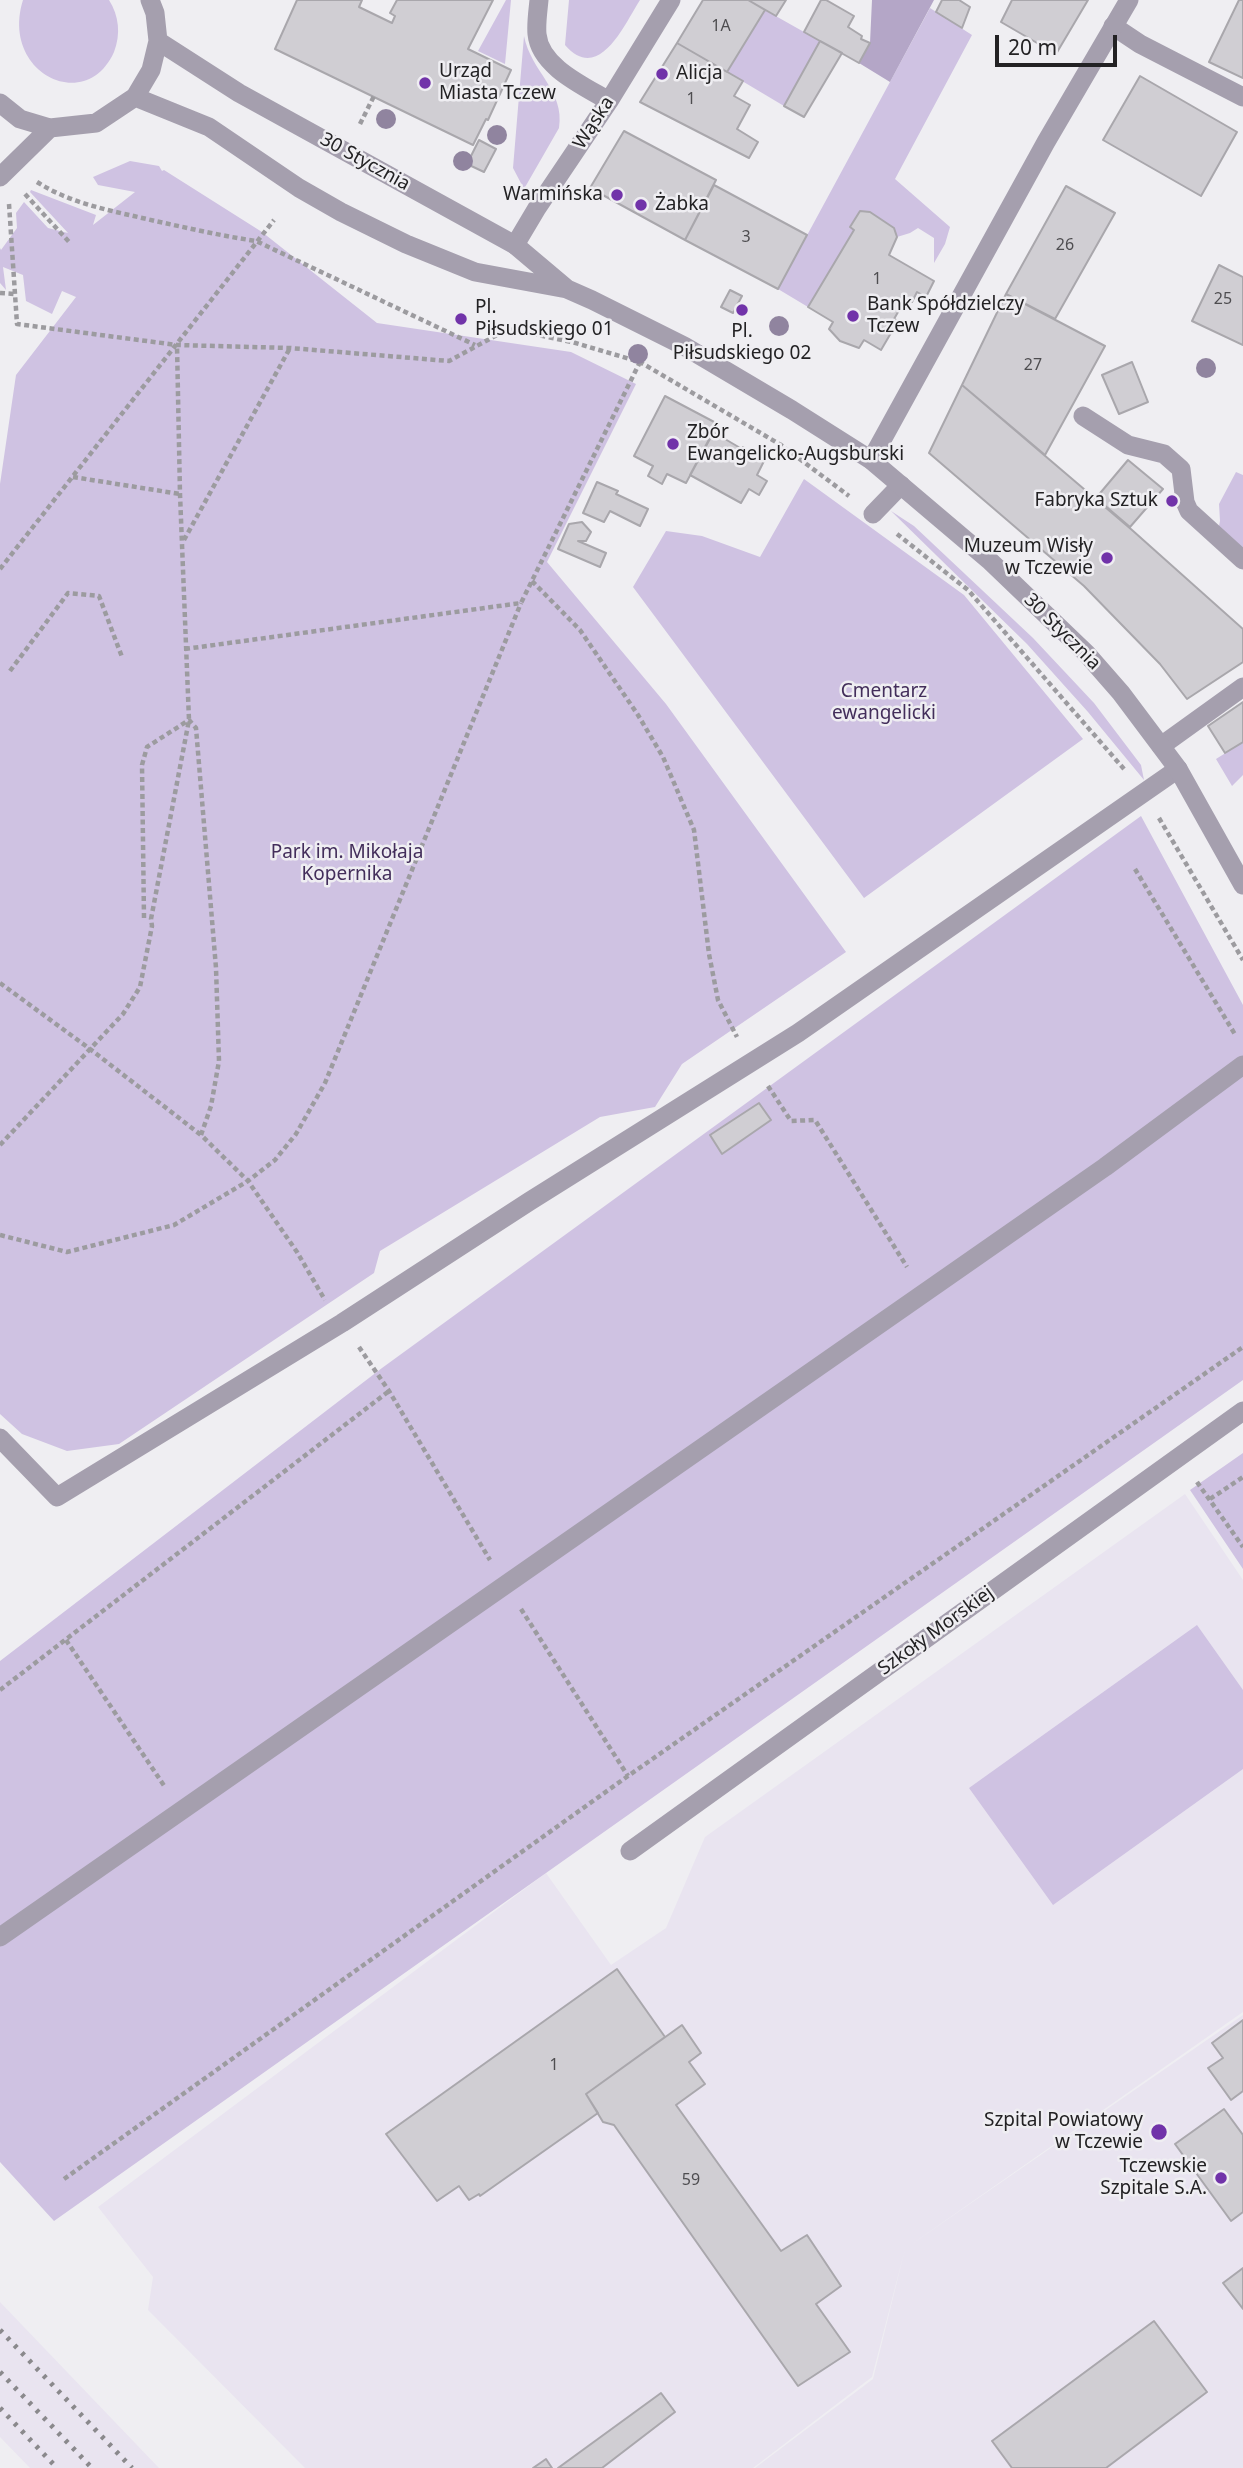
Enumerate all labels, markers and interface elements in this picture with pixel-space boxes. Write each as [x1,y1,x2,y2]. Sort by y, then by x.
house number: 1A [711,16,731,36]
scale bar [998,21,1120,65]
text: 20 m [1008,33,1057,61]
place label: Urząd Miasta Tczew [439,61,556,105]
place label: Alicja [676,63,723,85]
marker: Alicja [654,66,670,82]
marker: Urząd Miasta Tczew [417,75,433,91]
house number: 1 [686,89,696,109]
street label: Wąska [569,93,619,153]
street label: 30 Stycznia [316,128,414,196]
place label: Warmińska [503,184,603,206]
marker: Warmińska [609,187,625,203]
place label: Żabka [655,194,709,216]
marker: Żabka [633,197,649,213]
house number: 3 [741,227,751,247]
house number: 26 [1056,235,1074,255]
house number: 1 [872,269,882,289]
house number: 25 [1214,289,1232,309]
place label: Bank Spółdzielczy Tczew [867,294,1024,338]
place label: Pl. Piłsudskiego 01 [475,297,614,341]
marker: Pl. Piłsudskiego 02 [734,302,750,318]
marker: Bank Spółdzielczy Tczew [845,308,861,324]
marker: Pl. Piłsudskiego 01 [453,311,469,327]
place label: Pl. Piłsudskiego 02 [673,321,811,365]
house number: 27 [1024,355,1042,375]
place label: Zbór Ewangelicko-Augsburski [687,422,904,466]
marker: Zbór Ewangelicko-Augsburski [665,436,681,452]
place label: Fabryka Sztuk [1034,490,1158,512]
marker: Fabryka Sztuk [1164,493,1180,509]
place label: Muzeum Wisły w Tczewie [964,536,1093,580]
marker: Muzeum Wisły w Tczewie [1099,550,1115,566]
street label: 30 Stycznia [1019,589,1105,675]
park label: Cmentarz ewangelicki [832,681,936,725]
park label: Park im. Mikołaja Kopernika [271,842,423,886]
street label: Szkoły Morskiej [874,1582,998,1680]
house number: 1 [549,2055,559,2075]
place label: Szpital Powiatowy w Tczewie [984,2110,1143,2154]
marker: Szpital Powiatowy w Tczewie [1149,2122,1169,2142]
place label: Tczewskie Szpitale S.A. [1100,2156,1207,2200]
house number: 59 [682,2170,700,2190]
marker: Tczewskie Szpitale S.A. [1213,2170,1229,2186]

